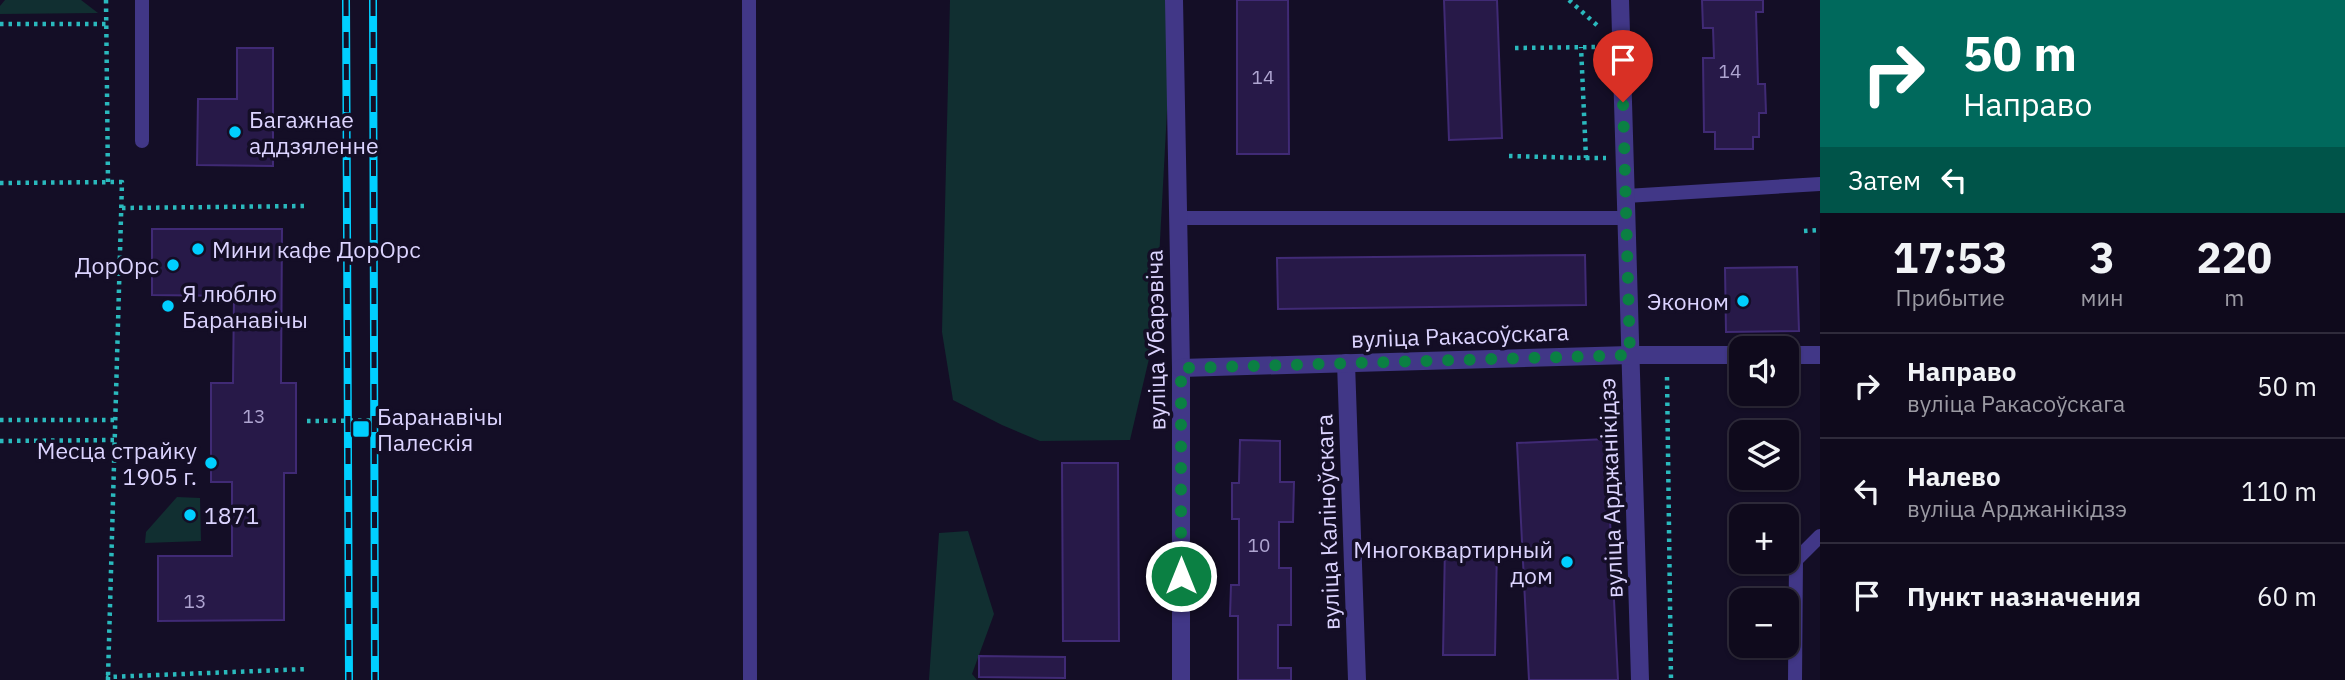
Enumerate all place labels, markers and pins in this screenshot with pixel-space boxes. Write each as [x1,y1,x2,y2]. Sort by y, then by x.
pin [1593,30,1653,102]
place label: Багажнае аддзяленне [249,104,379,160]
marker: Багажнае аддзяленне [227,124,243,140]
place label: Мини кафе ДорОрс [212,234,421,264]
marker: Мини кафе ДорОрс [190,241,206,257]
place label: ДорОрс [75,250,159,280]
marker: ДорОрс [165,257,181,273]
place label: Я люблю Баранавічы [182,278,308,334]
place label: Эконом [1647,286,1729,316]
marker: Эконом [1735,293,1751,309]
marker: Я люблю Баранавічы [160,298,176,314]
place label: Баранавічы Палескія [377,401,503,457]
marker: Баранавічы Палескія [351,419,371,439]
place label: Месца страйку 1905 г. [37,435,198,491]
marker: Месца страйку 1905 г. [203,455,219,471]
place label: 1871 [204,500,259,530]
marker: 1871 [182,507,198,523]
place label: Многоквартирный дом [1353,534,1553,590]
marker: Многоквартирный дом [1559,554,1575,570]

